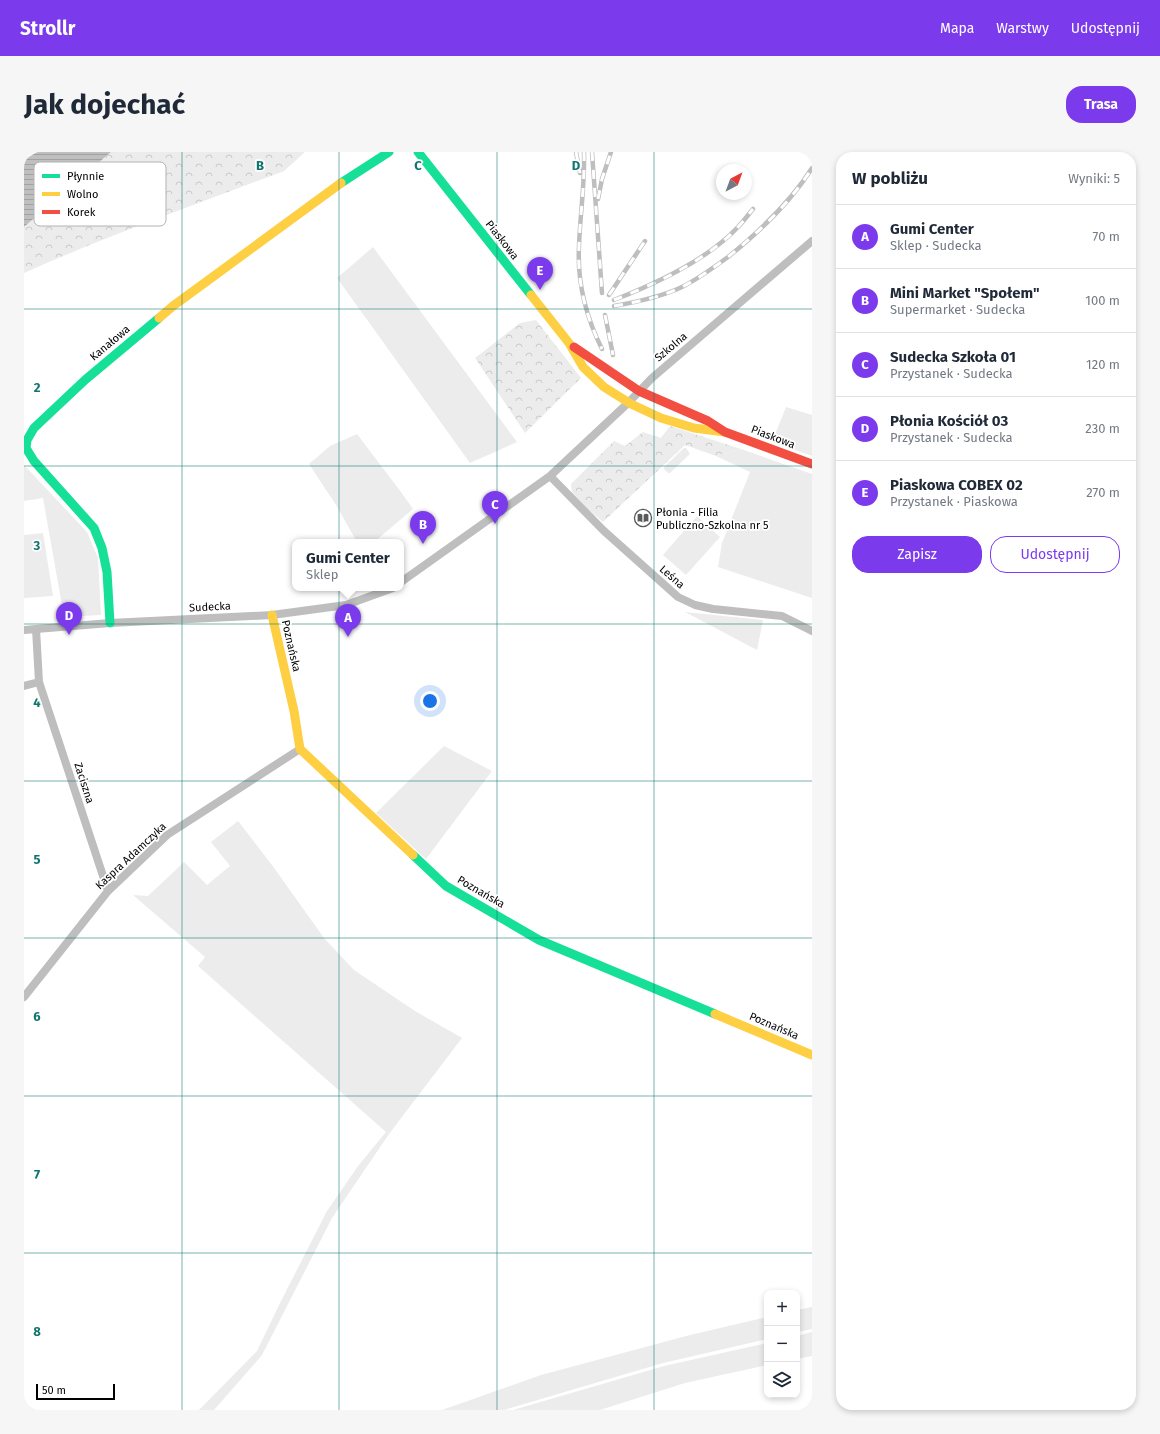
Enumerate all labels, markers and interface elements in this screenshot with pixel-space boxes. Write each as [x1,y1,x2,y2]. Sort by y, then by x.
text: Strollr [20,17,75,40]
text: Mapa [940,20,974,37]
text: Warstwy [996,20,1049,37]
text: Udostępnij [1071,20,1140,37]
button: Trasa [1066,86,1136,123]
text: Jak dojechać [24,88,185,121]
text: B [256,158,264,173]
text: C [414,158,422,173]
text: D [572,158,581,173]
legend [34,162,166,226]
north arrow [716,164,752,200]
text: W pobliżu [852,168,928,189]
text: Płynnie [67,170,104,183]
text: Wyniki: 5 [1068,171,1120,186]
text: Wolno [67,188,99,201]
text: Korek [67,206,96,219]
street label: Piaskowa [483,218,521,262]
text: Gumi Center [890,220,974,238]
text: A [861,229,869,244]
text: 70 m [1093,229,1120,244]
text: Sklep · Sudecka [890,238,982,253]
pin: E [527,257,553,290]
text: Mini Market "Społem" [890,284,1040,302]
text: B [861,293,869,308]
text: 100 m [1085,293,1120,308]
text: Supermarket · Sudecka [890,302,1025,317]
street label: Kanałowa [87,323,133,363]
street label: Szkolna [652,330,690,364]
text: Sudecka Szkoła 01 [890,348,1016,366]
text: C [861,357,869,372]
text: 120 m [1086,357,1120,372]
text: Przystanek · Sudecka [890,366,1013,381]
text: 2 [34,380,41,395]
text: Płonia Kościół 03 [890,412,1008,430]
text: D [861,421,869,436]
text: 230 m [1085,421,1120,436]
street label: Piaskowa [749,423,797,451]
text: Przystanek · Sudecka [890,430,1013,445]
text: Piaskowa COBEX 02 [890,476,1023,494]
text: E [862,485,868,500]
text: 270 m [1086,485,1120,500]
pin: C [482,491,508,524]
text: Przystanek · Piaskowa [890,494,1018,509]
place label: Płonia - Filia Publiczno-Szkolna nr 5 [656,506,769,532]
library icon: Płonia - Filia Publiczno-Szkolna nr 5 [633,508,653,528]
pin: B [410,511,436,544]
button: Zapisz [852,536,982,573]
button: Udostępnij [990,536,1120,573]
text: 3 [33,538,41,553]
popup [292,539,404,591]
text: Gumi Center [306,549,390,567]
street label: Leśna [657,563,687,591]
text: Sklep [306,567,338,582]
street label: Sudecka [189,599,231,615]
pin: D [56,602,82,635]
pin: A [335,604,361,637]
street label: Poznańska [279,619,303,673]
your location [420,691,440,711]
text: 4 [33,695,41,710]
street label: Zaciszna [71,761,97,805]
street label: Kaspra Adamczyka [93,820,169,892]
text: 5 [34,852,41,867]
street label: Poznańska [455,873,507,911]
text: 6 [33,1009,41,1024]
street label: Poznańska [747,1010,801,1042]
text: 7 [34,1167,40,1182]
map controls [764,1290,800,1398]
button: + [764,1290,800,1326]
text: 8 [33,1324,41,1339]
button: − [764,1326,800,1362]
button: layers [764,1362,800,1398]
scale bar [36,1382,115,1401]
text: 50 m [42,1384,66,1397]

